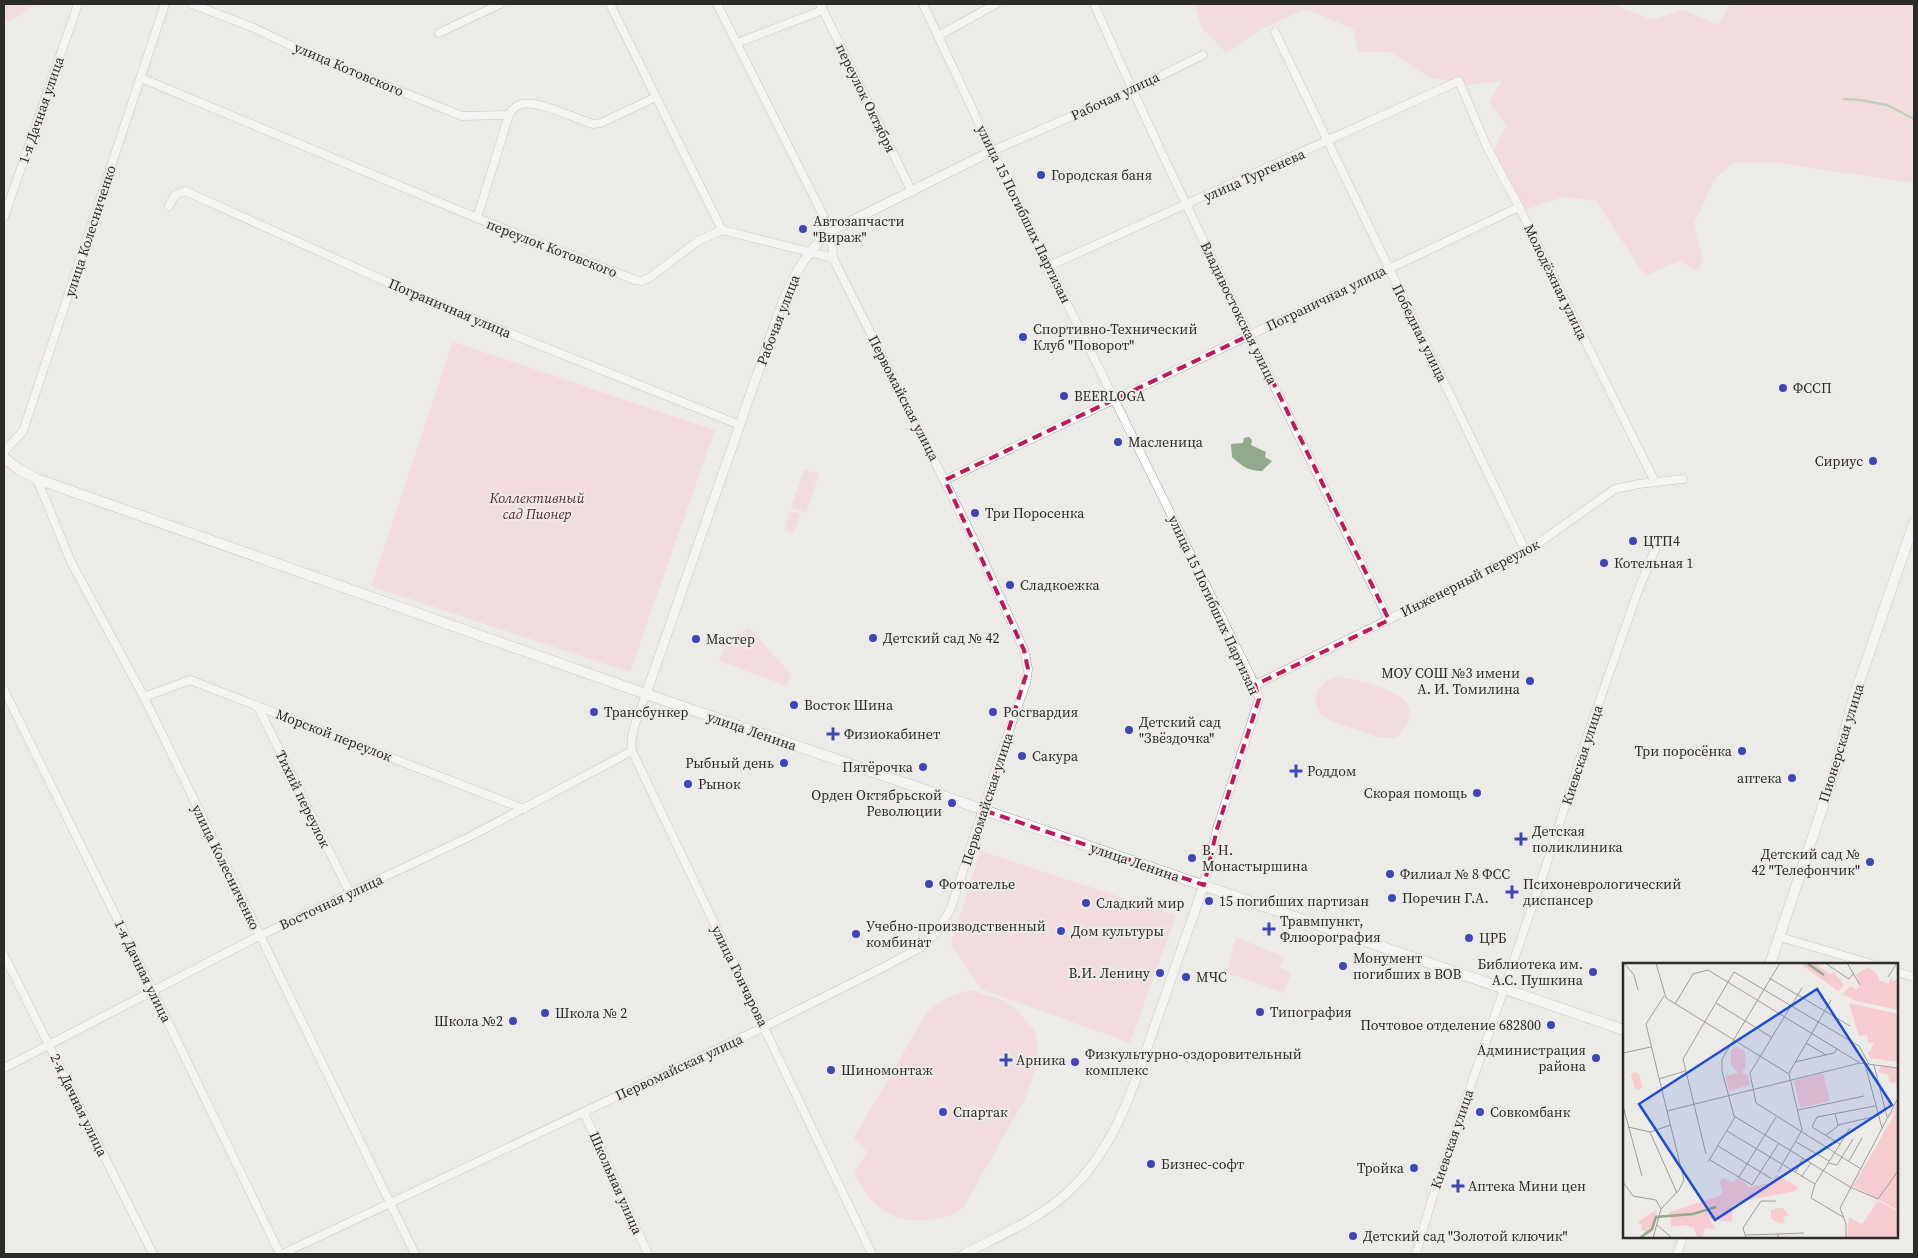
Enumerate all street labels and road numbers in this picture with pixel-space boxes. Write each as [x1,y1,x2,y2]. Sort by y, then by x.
street label: улица Котовского [291,37,407,101]
street label: переулок Октября [831,40,901,156]
street label: 1-я Дачная улица [13,53,69,166]
street label: Рабочая улица [1067,66,1163,125]
street label: улица 15 Погибших Партизан [972,121,1076,307]
street label: улица Тургенева [1200,143,1309,206]
street label: улица Колесниченко [59,162,121,299]
street label: переулок Котовского [484,214,621,282]
street label: Молодёжная улица [1519,221,1593,344]
street label: Владивостокская улица [1196,238,1283,389]
street label: Пограничная улица [1263,260,1390,336]
street label: Рабочая улица [752,271,805,368]
street label: Пограничная улица [386,273,515,343]
street label: Победная улица [1388,281,1453,386]
street label: Первомайская улица [864,332,945,465]
street label: улица 15 Погибших Партизан [1163,512,1265,698]
street label: Инженерный переулок [1397,534,1543,622]
street label: Пионерская улица [1813,680,1869,805]
street label: Киевская улица [1556,702,1608,808]
street label: Морской переулок [273,704,395,766]
street label: улица Ленина [705,706,800,756]
street label: Первомайская улица [956,729,1018,868]
street label: Тихий переулок [271,747,335,851]
street label: улица Колесниченко [187,801,265,933]
street label: улица Ленина [1088,837,1183,887]
street label: Восточная улица [276,869,387,935]
street label: 1-я Дачная улица [109,916,177,1027]
street label: улица Гончарова [707,922,774,1031]
street label: Первомайская улица [612,1028,747,1105]
street label: 2-я Дачная улица [45,1050,113,1161]
street label: Киевская улица [1426,1086,1479,1191]
street label: Школьная улица [584,1128,648,1238]

